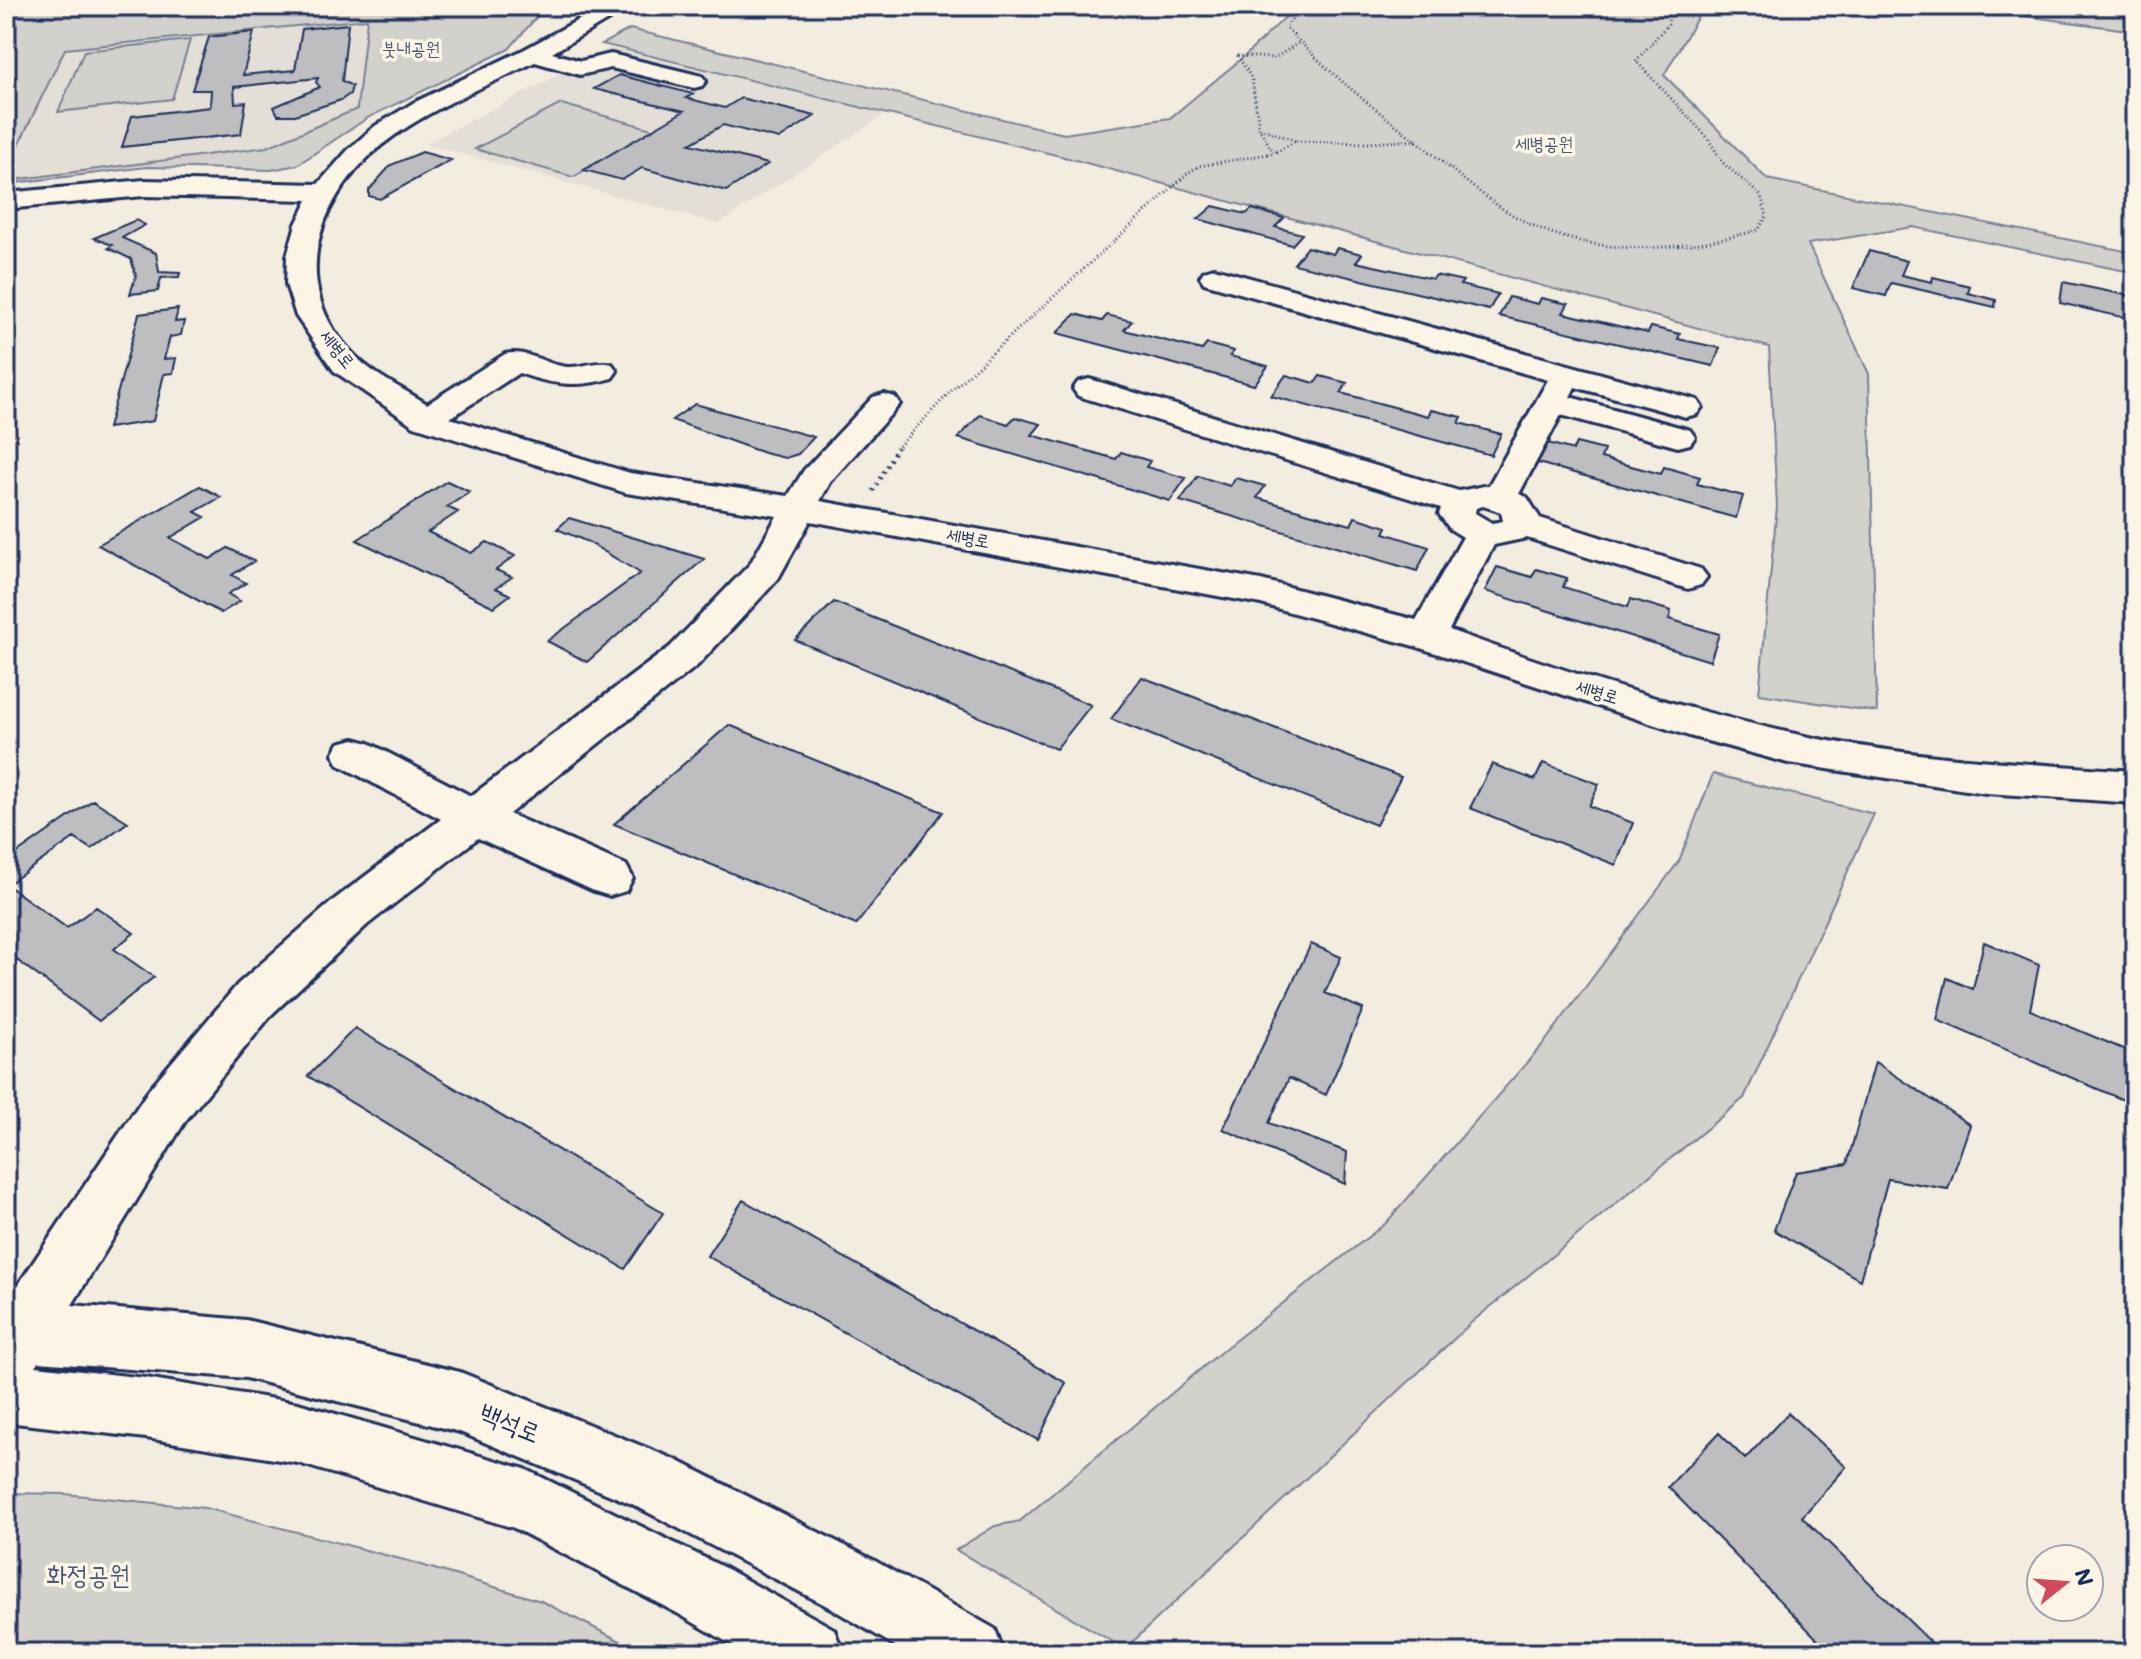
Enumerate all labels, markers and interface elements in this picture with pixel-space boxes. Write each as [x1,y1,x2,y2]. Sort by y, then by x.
park label: 붓내공원 [382,36,440,60]
park label: 세병공원 [1515,131,1573,155]
street label: 세병로 [315,324,361,373]
street label: 세병로 [945,521,992,553]
street label: 세병로 [1573,673,1622,709]
street label: 백석로 [475,1395,546,1450]
north arrow [2025,1543,2105,1623]
park label: 화정공원 [46,1557,130,1591]
text: N [2068,1565,2101,1589]

